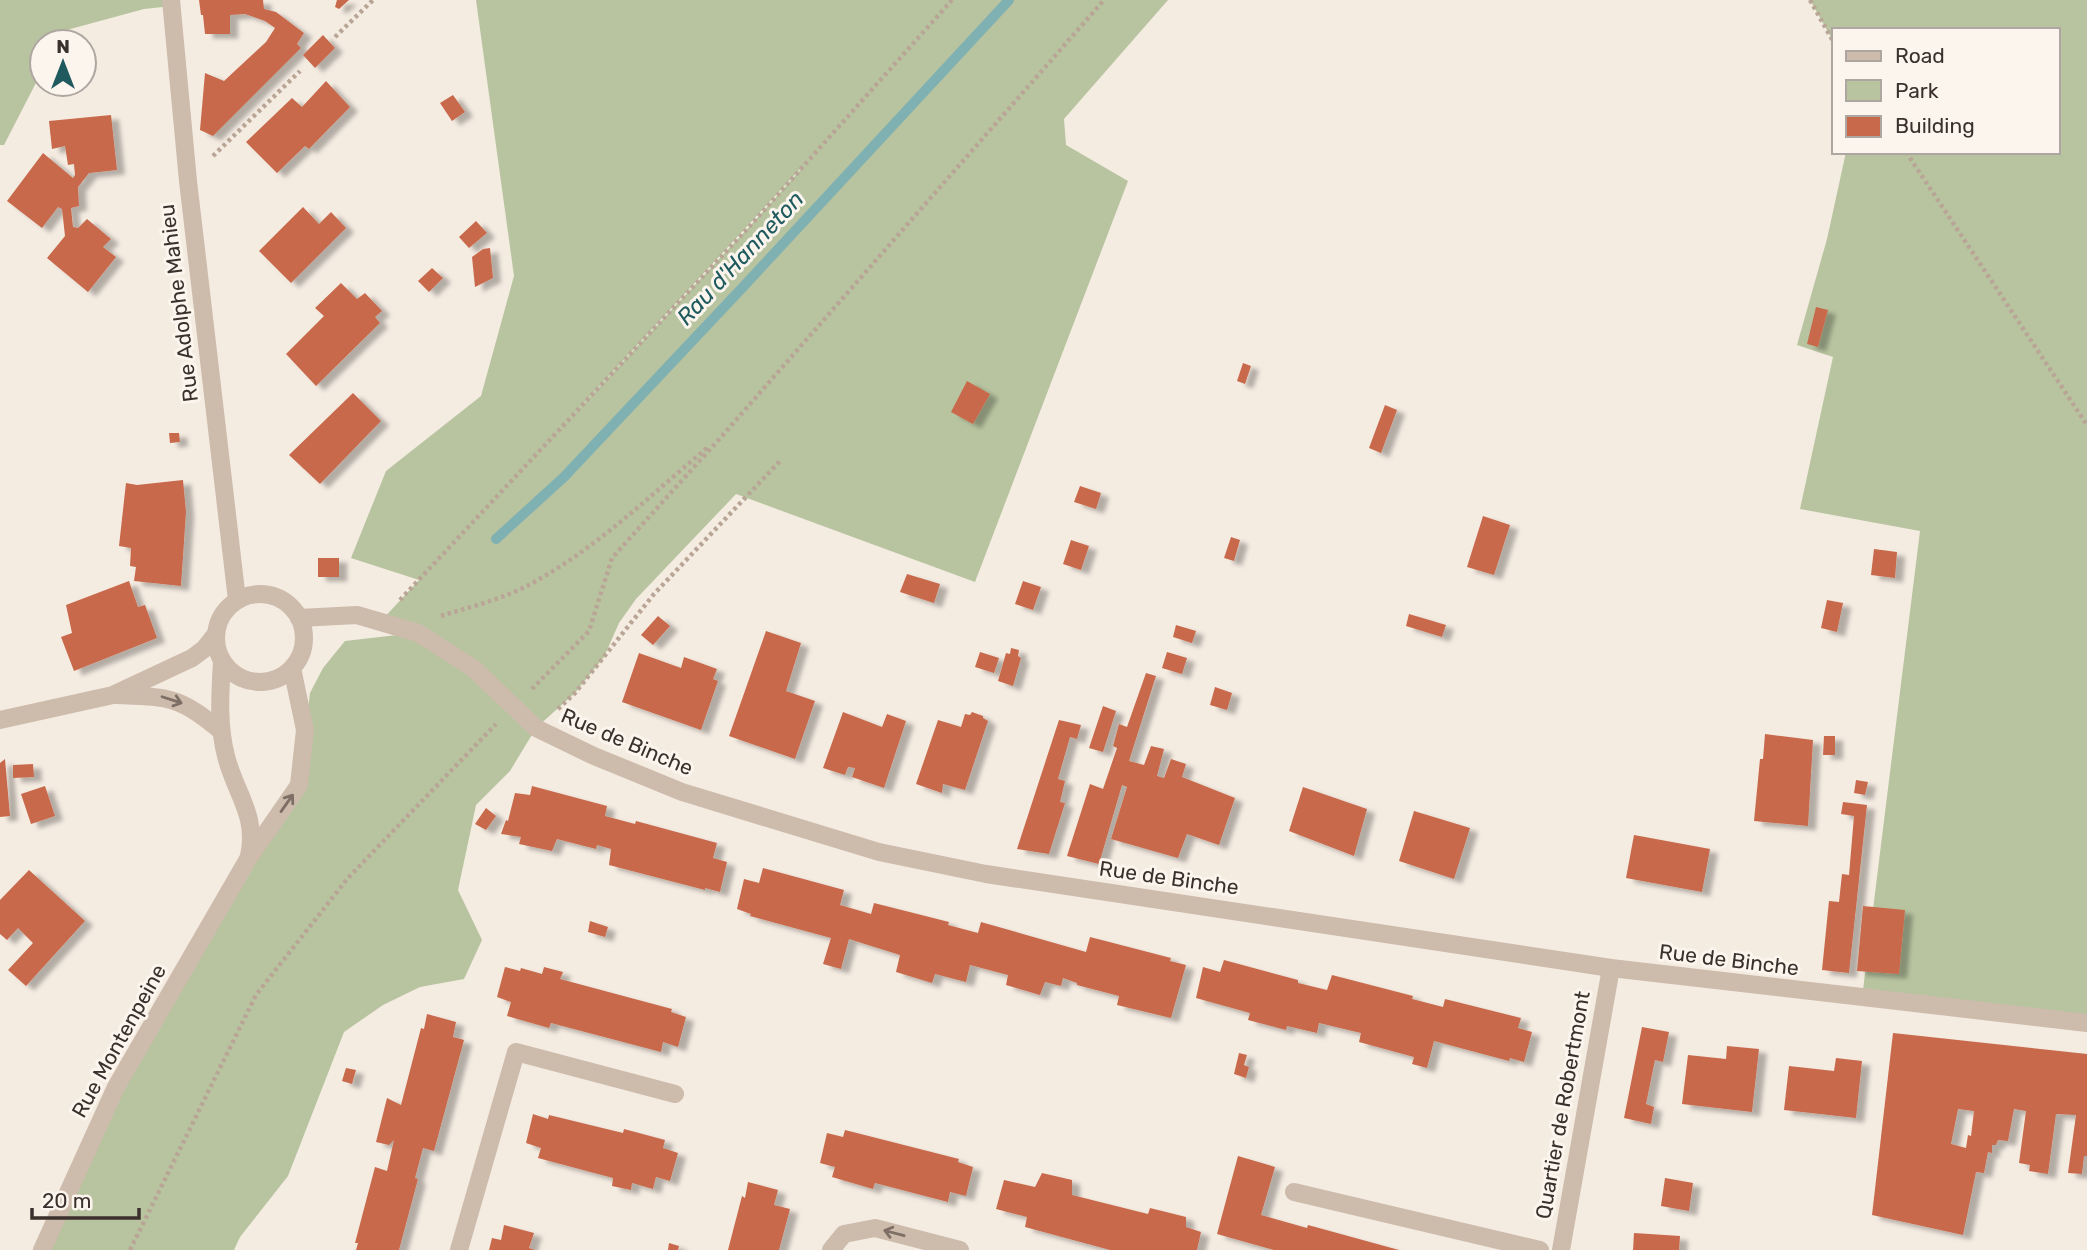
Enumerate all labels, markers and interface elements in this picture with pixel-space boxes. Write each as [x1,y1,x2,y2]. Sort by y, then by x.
north arrow [28,28,98,98]
legend [1832,28,2059,154]
text: N [56,35,70,58]
text: Road [1895,43,1945,68]
text: Park [1895,78,1939,103]
text: Building [1895,113,1975,138]
water label: Rau d'Hanneton [671,185,809,331]
street label: Rue Adolphe Mahieu [154,203,203,403]
one-way arrow [160,695,182,707]
street label: Rue de Binche [558,703,697,781]
one-way arrow [280,794,294,813]
street label: Rue de Binche [1098,855,1240,900]
street label: Rue de Binche [1658,939,1800,980]
street label: Rue Montenpeine [66,960,171,1122]
street label: Quartier de Robertmont [1530,989,1595,1221]
scale bar [32,1176,138,1220]
text: 20 m [42,1188,91,1213]
one-way arrow [883,1226,906,1239]

